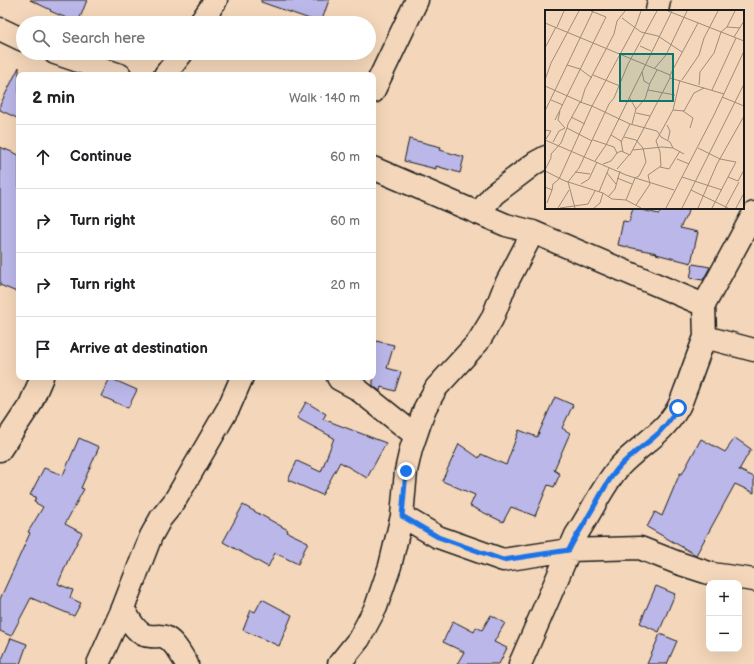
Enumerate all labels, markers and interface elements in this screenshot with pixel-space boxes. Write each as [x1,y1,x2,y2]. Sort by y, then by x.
inset map [545,10,744,209]
search box [16,16,376,60]
icon: search [30,27,52,49]
text: Search here [62,29,145,48]
text: 2 min [32,88,75,108]
text: Walk · 140 m [289,90,360,106]
icon: ahead [32,146,54,168]
text: Continue [70,147,132,166]
text: 60 m [330,149,360,165]
icon: right [32,210,54,232]
text: Turn right [70,211,135,230]
text: 60 m [330,213,360,229]
icon: right [32,274,54,296]
text: Turn right [70,275,135,294]
text: 20 m [330,277,360,293]
icon: arrive [32,338,54,360]
text: Arrive at destination [70,339,208,358]
route start [669,399,687,417]
route end [397,462,415,480]
map controls [706,580,742,652]
button: + [706,580,742,616]
button: − [706,616,742,652]

